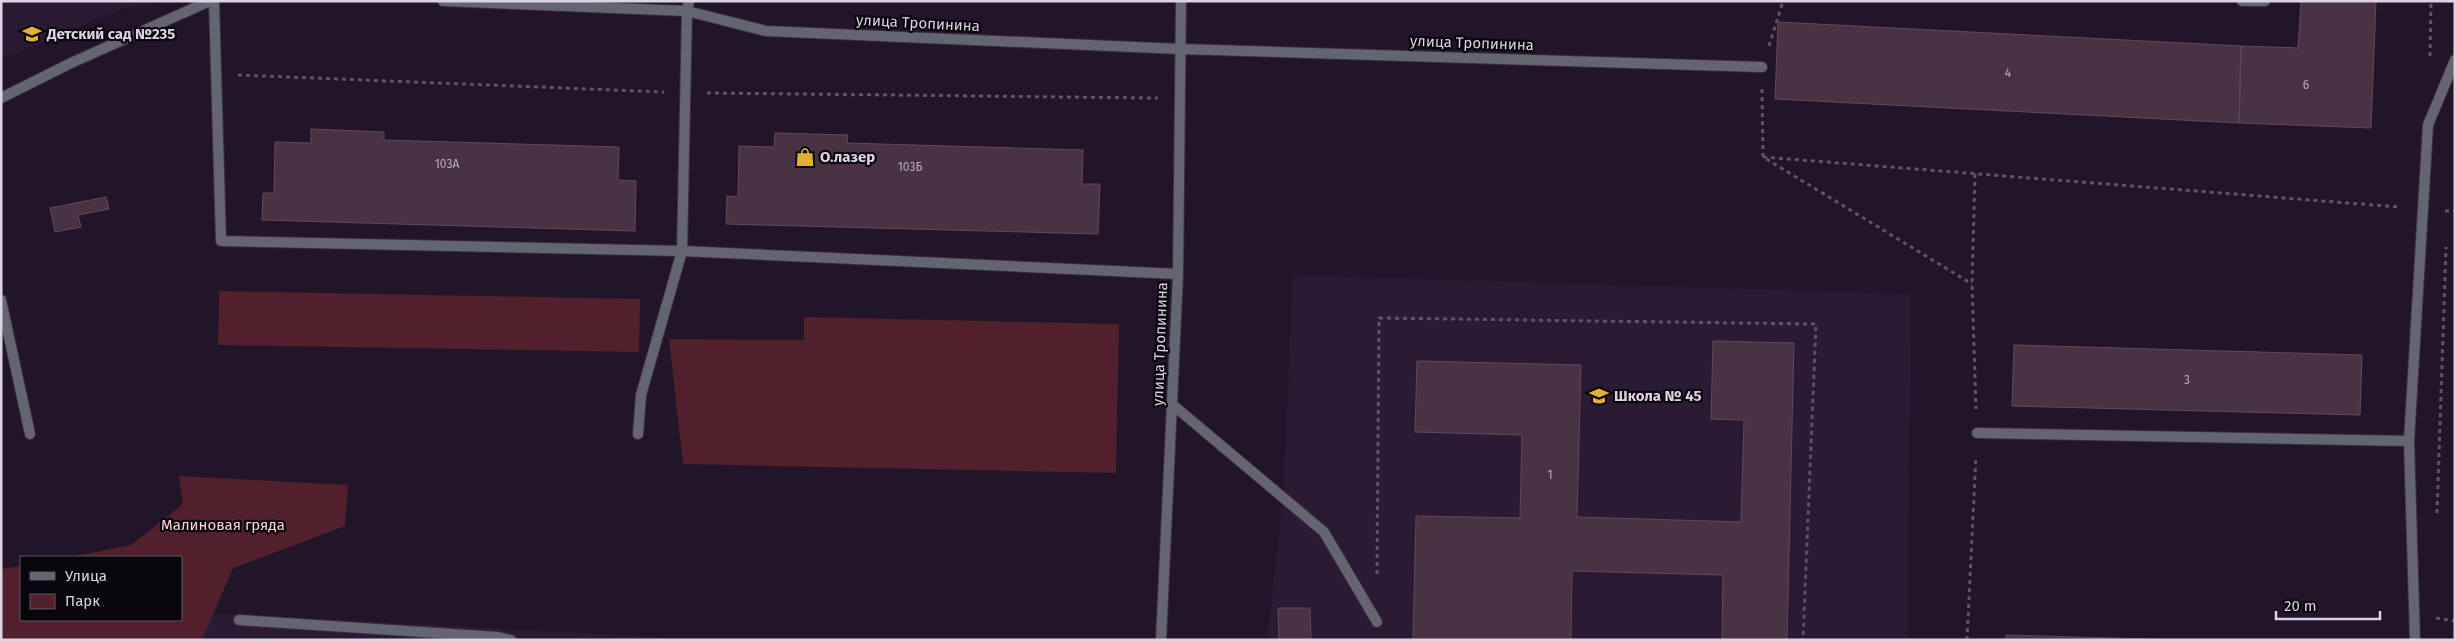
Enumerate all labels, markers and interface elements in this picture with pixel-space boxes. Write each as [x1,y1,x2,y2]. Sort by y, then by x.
street label: улица Тропинина [856,11,980,35]
school or university icon: Детский сад №235 [21,23,43,45]
place label: Детский сад №235 [46,25,175,43]
street label: улица Тропинина [1410,32,1534,54]
house number: 4 [2005,66,2012,80]
house number: 6 [2303,78,2309,92]
shop icon: О.лазер [794,146,816,168]
place label: О.лазер [820,148,875,166]
house number: 103А [435,157,459,171]
house number: 103Б [898,160,922,174]
street label: улица Тропинина [1149,282,1171,406]
house number: 3 [2184,373,2190,387]
school or university icon: Школа № 45 [1588,385,1610,407]
place label: Школа № 45 [1614,387,1702,405]
house number: 1 [1547,468,1553,482]
park label: Малиновая гряда [161,516,285,534]
legend [20,556,182,621]
text: Улица [65,567,107,585]
scale bar [2276,588,2380,620]
text: Парк [65,592,100,610]
text: 20 m [2284,597,2317,615]

